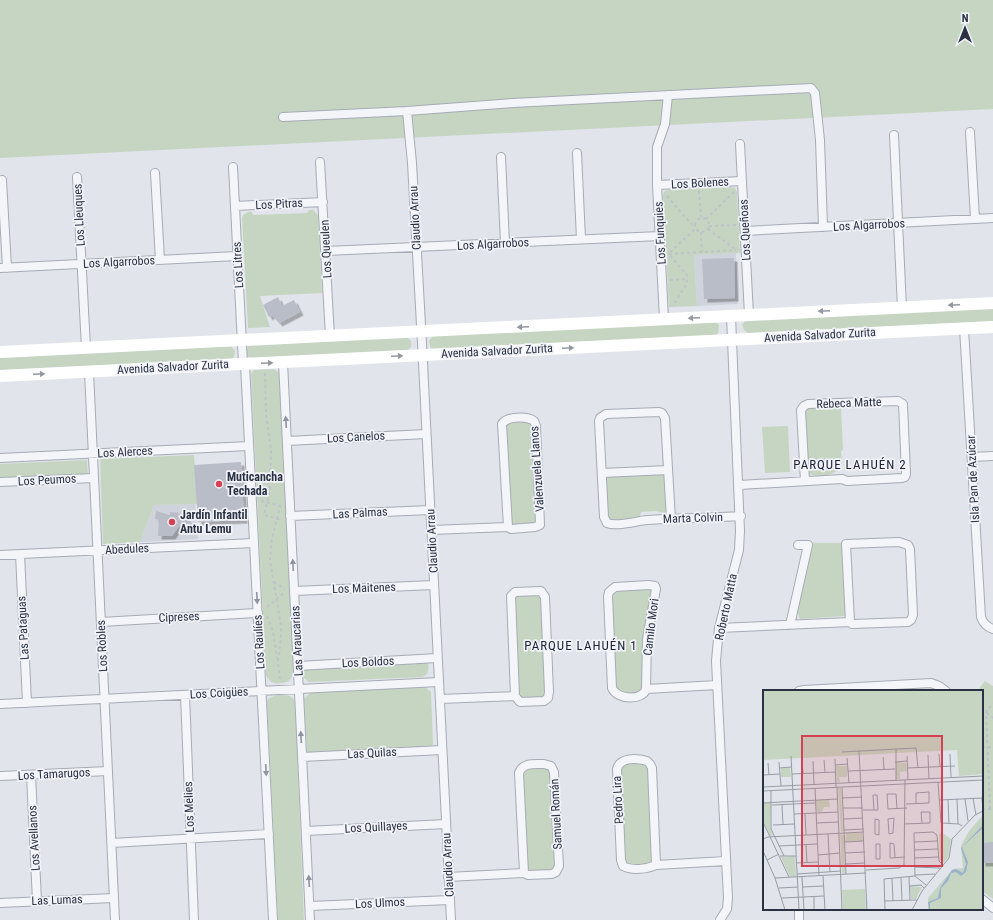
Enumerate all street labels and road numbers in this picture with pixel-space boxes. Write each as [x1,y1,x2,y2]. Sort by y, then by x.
street label: Los Bolenes [671,174,729,192]
street label: Los Lleuques [70,183,88,247]
street label: Claudio Arrau [406,185,424,250]
street label: Los Pitras [255,196,303,212]
street label: Los Queñoas [736,199,754,261]
street label: Los Funquies [651,201,669,265]
street label: Los Algarrobos [833,216,905,234]
street label: Los Queulen [317,219,335,279]
street label: Los Algarrobos [457,235,529,253]
street label: Los Litres [230,241,246,289]
street label: Los Algarrobos [83,253,155,271]
street label: Avenida Salvador Zurita [764,325,876,345]
street label: Avenida Salvador Zurita [441,341,553,361]
street label: Avenida Salvador Zurita [117,357,229,377]
street label: Rebeca Matte [816,395,882,411]
street label: Valenzuela Llanos [527,426,547,512]
street label: Los Canelos [327,428,385,446]
street label: Isla Pan de Azúcar [964,434,982,523]
street label: Los Alerces [97,444,153,460]
street label: Los Peumos [17,471,77,489]
street label: Las Palmas [332,505,388,521]
street label: Claudio Arrau [423,508,441,573]
street label: Marta Colvin [663,510,723,526]
street label: Abedules [105,541,149,557]
street label: Roberto Matta [712,572,740,642]
street label: Los Maitenes [332,580,396,596]
street label: Las Pataguas [14,596,32,660]
street label: Camilo Mori [641,598,661,656]
street label: Las Araucarias [288,605,306,677]
street label: Cipreses [158,609,200,625]
street label: Los Raulíes [251,614,267,670]
street label: Los Robles [94,620,110,672]
street label: Los Boldos [341,654,395,670]
street label: Los Coigües [189,684,249,702]
street label: Las Quilas [347,745,397,761]
street label: Los Tamarugos [17,765,91,783]
street label: Pedro Lira [610,775,626,824]
street label: Samuel Román [547,778,565,850]
street label: Los Melies [181,781,197,833]
street label: Los Avellanos [25,805,43,871]
street label: Los Quillayes [344,818,408,836]
street label: Claudio Arrau [439,832,457,897]
street label: Las Lumas [31,892,83,908]
street label: Los Ulmos [355,895,405,911]

